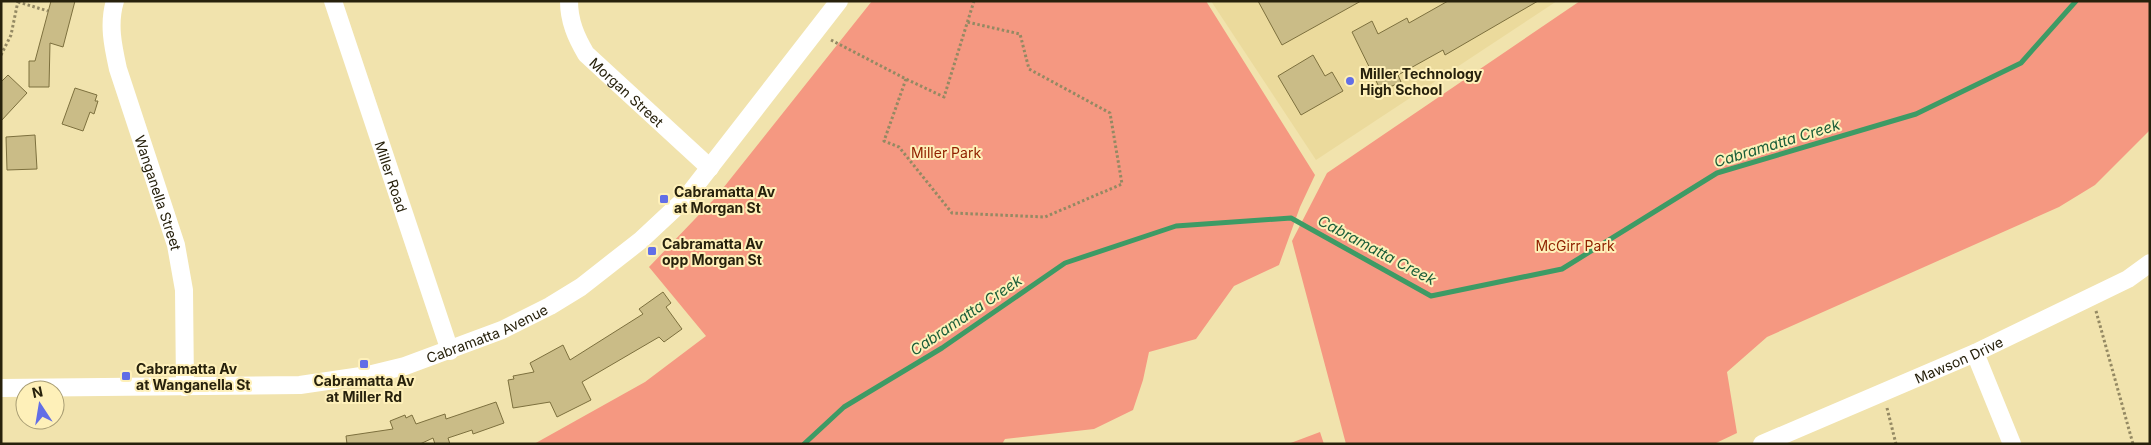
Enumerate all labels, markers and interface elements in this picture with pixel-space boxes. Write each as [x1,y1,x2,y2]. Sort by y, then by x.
street label: Morgan Street [586,53,668,130]
place label: Miller Technology High School [1360,65,1483,98]
marker: Miller Technology High School [1344,75,1356,87]
water label: Cabramatta Creek [1712,115,1843,171]
street label: Wanganella Street [132,133,185,252]
street label: Miller Road [372,139,411,214]
park label: Miller Park [911,144,981,161]
place label: Cabramatta Av at Morgan St [674,183,776,216]
marker: Cabramatta Av at Morgan St [658,193,670,205]
water label: Cabramatta Creek [1315,211,1440,289]
place label: Cabramatta Av opp Morgan St [662,235,764,268]
park label: McGirr Park [1535,237,1615,254]
marker: Cabramatta Av opp Morgan St [646,245,658,257]
water label: Cabramatta Creek [906,270,1026,359]
street label: Cabramatta Avenue [424,300,550,366]
street label: Mawson Drive [1912,332,2006,386]
marker: Cabramatta Av at Miller Rd [358,358,370,370]
place label: Cabramatta Av at Wanganella St [136,360,251,393]
marker: Cabramatta Av at Wanganella St [120,370,132,382]
place label: Cabramatta Av at Miller Rd [313,372,415,405]
north arrow [15,380,65,430]
text: N [30,382,44,401]

